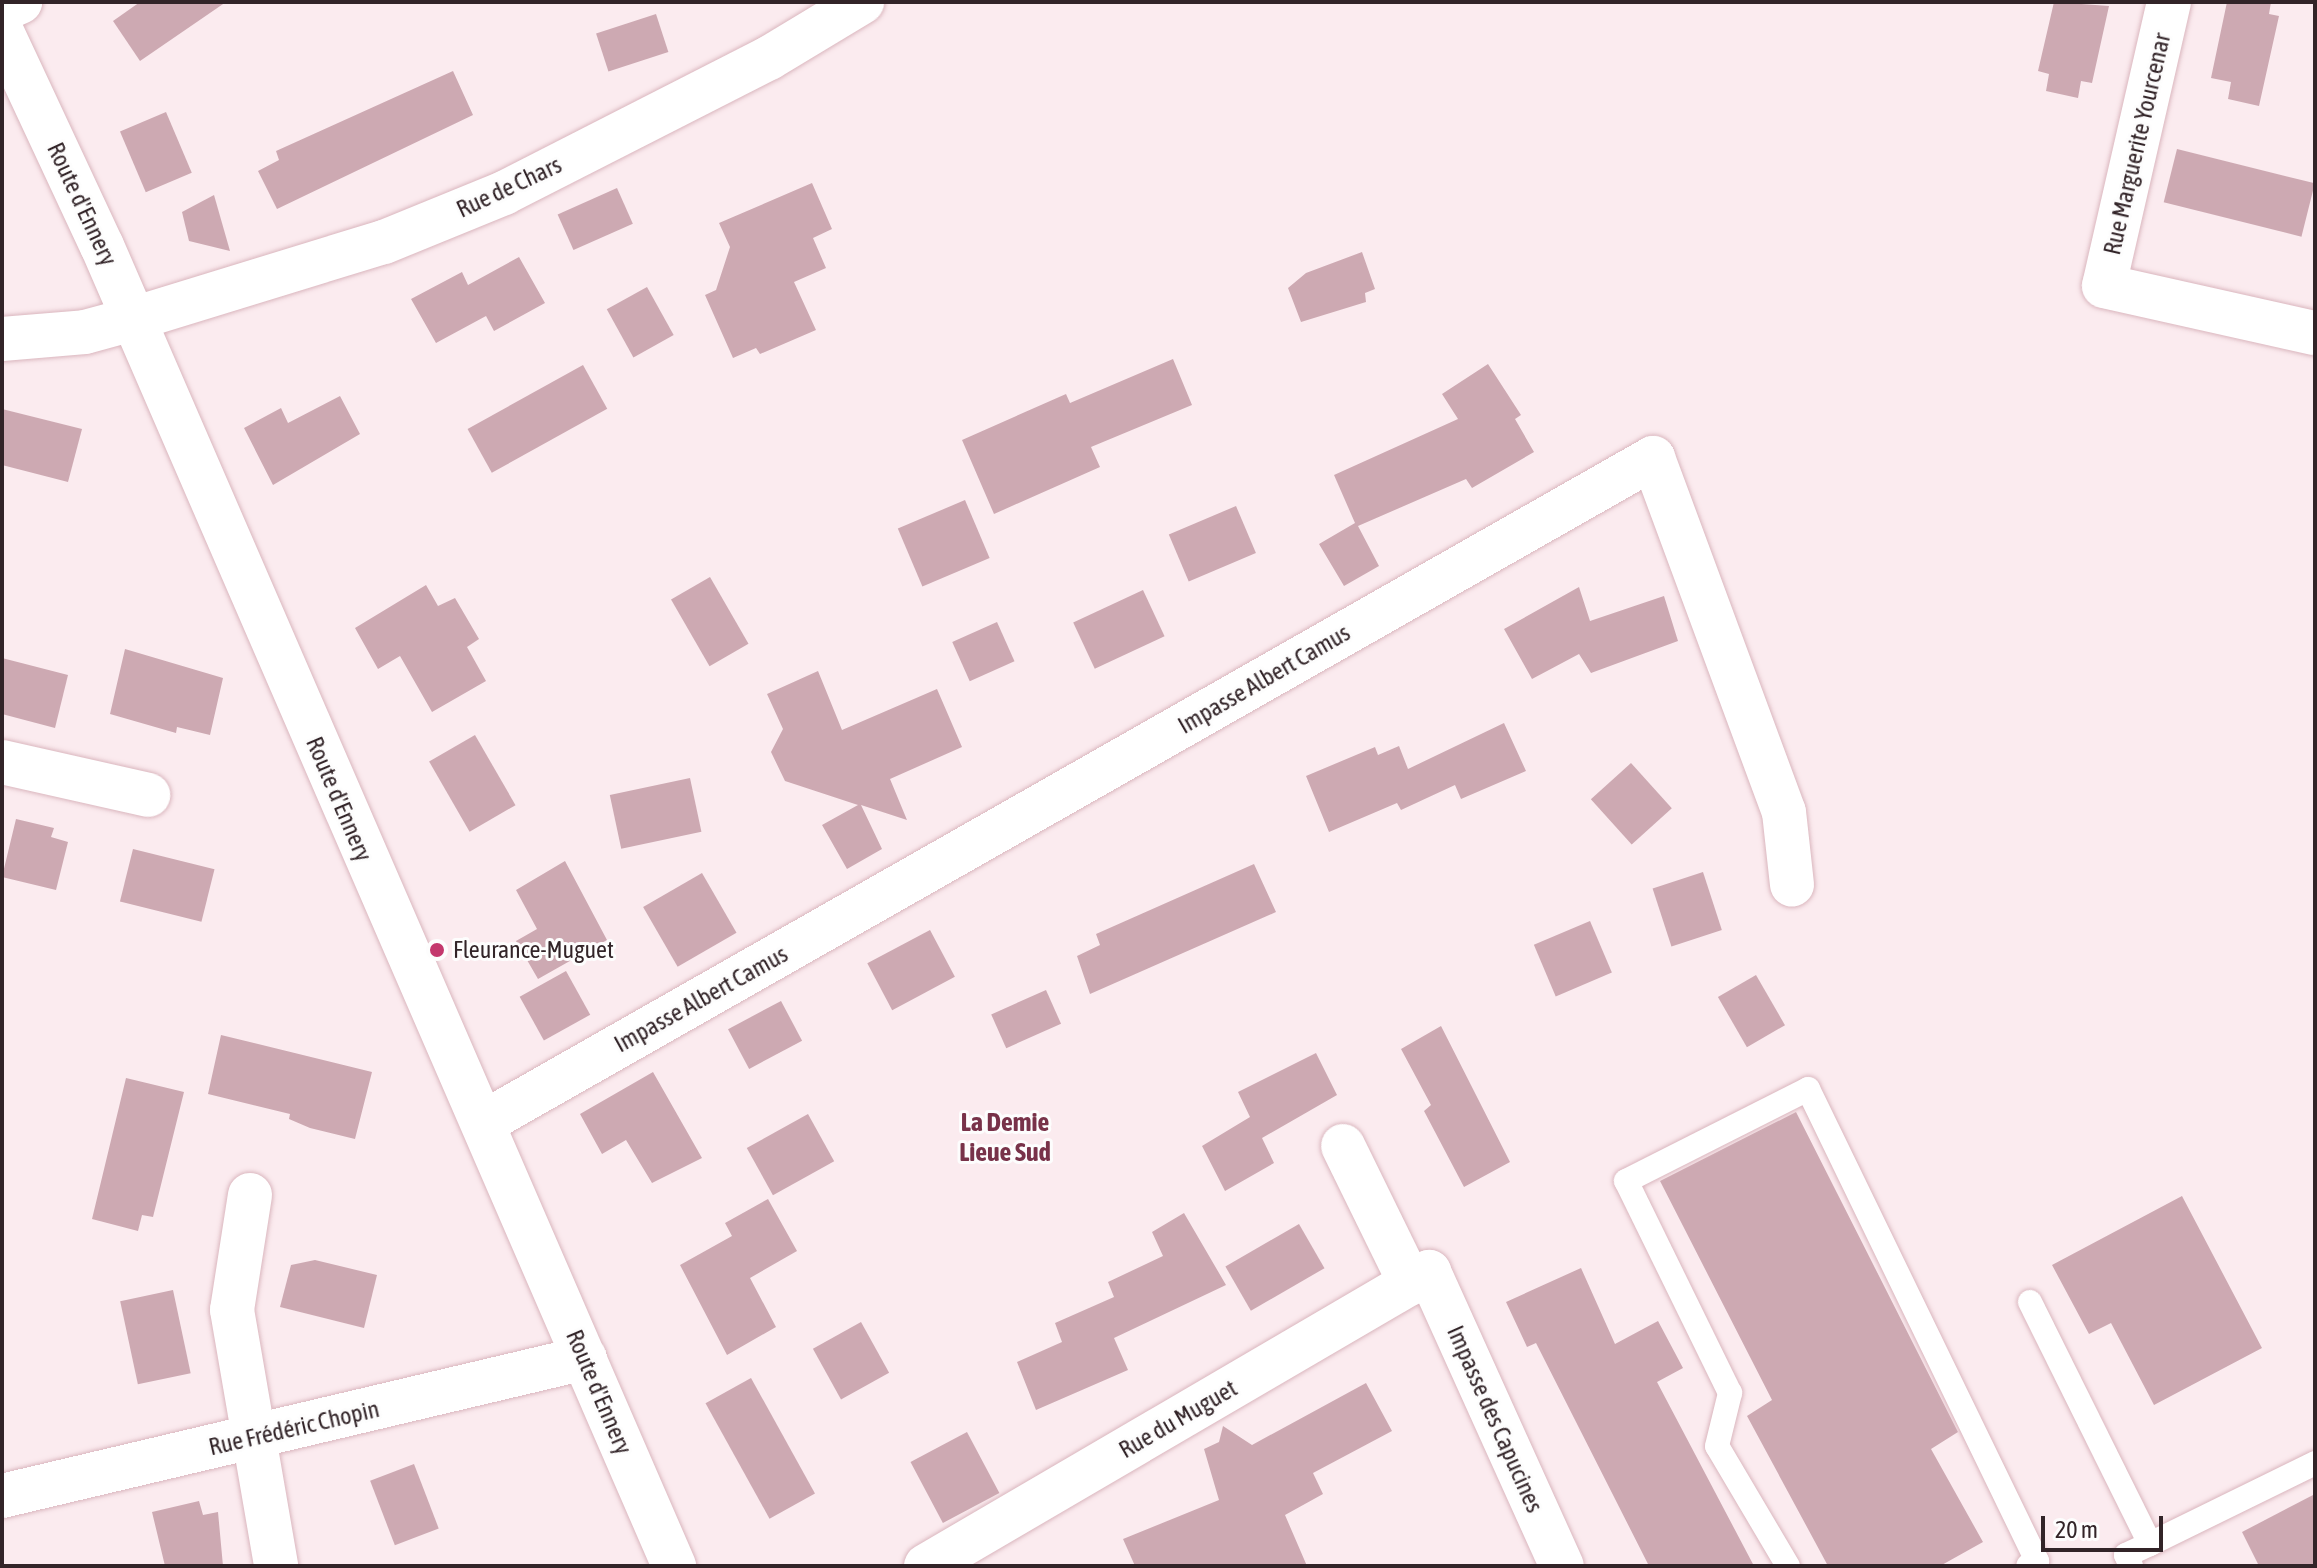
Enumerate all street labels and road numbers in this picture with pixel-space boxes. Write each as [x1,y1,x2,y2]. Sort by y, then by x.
street label: Rue Marguerite Yourcenar [2097,30,2177,258]
street label: Route d'Ennery [41,138,123,270]
street label: Rue de Chars [452,150,566,224]
street label: Impasse Albert Camus [1173,618,1355,740]
street label: Route d'Ennery [300,732,378,866]
street label: Impasse Albert Camus [609,939,793,1059]
street label: Impasse des Capucines [1441,1321,1549,1517]
street label: Route d'Ennery [560,1325,638,1459]
street label: Rue du Muguet [1114,1374,1242,1464]
street label: Rue Frédéric Chopin [206,1394,382,1462]

